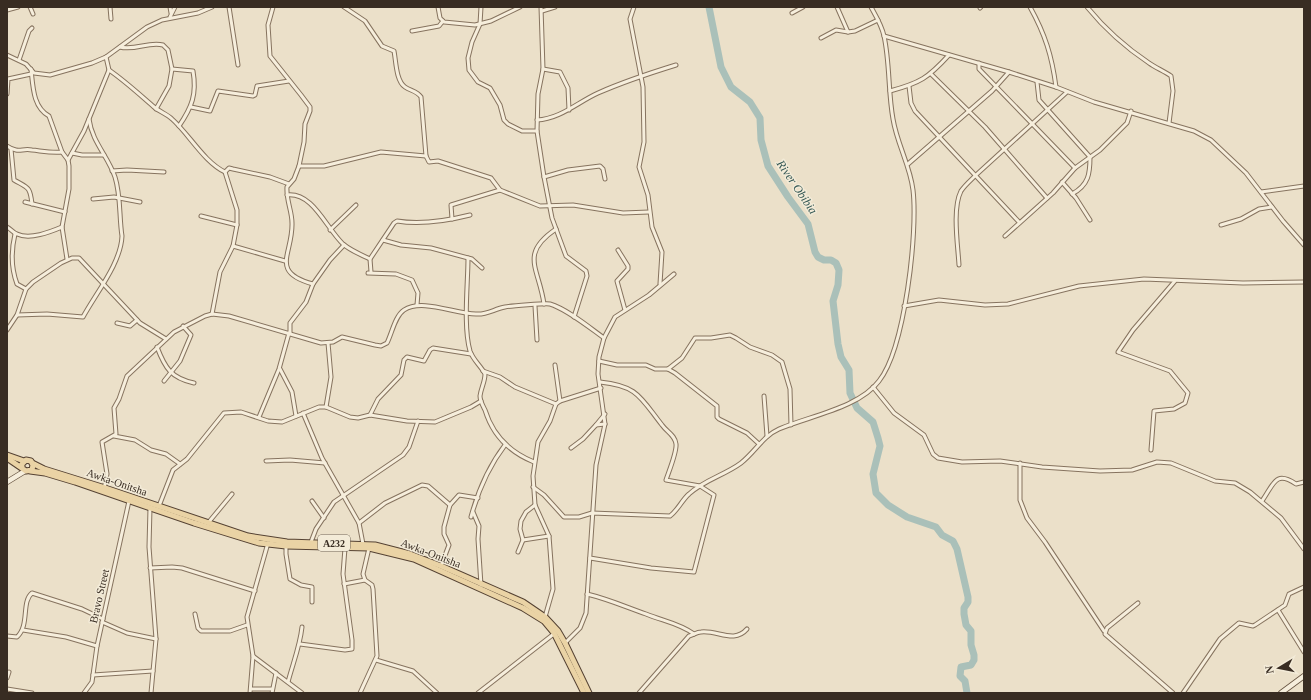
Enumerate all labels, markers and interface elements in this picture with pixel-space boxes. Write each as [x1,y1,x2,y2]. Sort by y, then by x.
water label: River Obibia [773,156,820,217]
street label: Awka-Onitsha [85,466,149,498]
road number: A232 [318,535,350,551]
street label: Awka-Onitsha [399,536,463,570]
street label: Bravo Street [87,568,111,624]
north arrow [1259,648,1299,688]
text: N [1263,665,1276,675]

